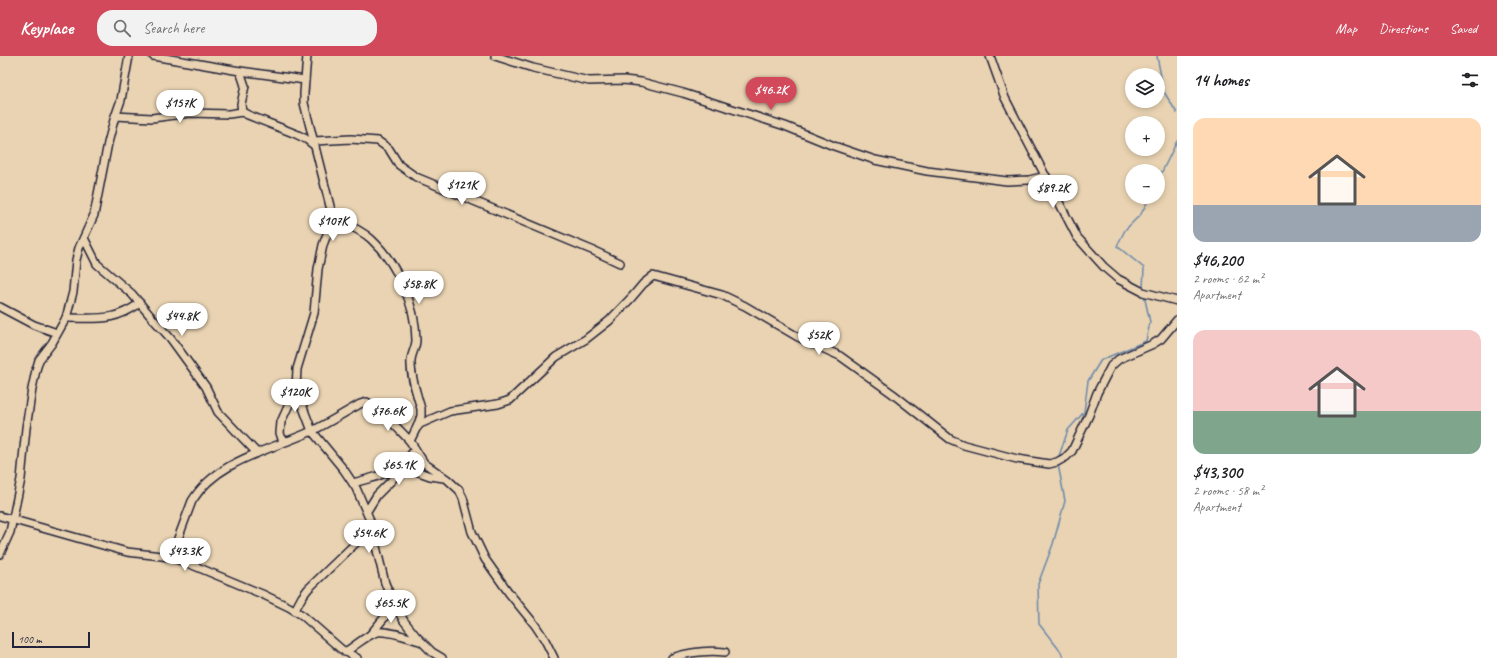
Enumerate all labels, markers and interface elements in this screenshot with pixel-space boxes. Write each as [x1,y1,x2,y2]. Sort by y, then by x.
search box [97,10,377,46]
text: Keyplace [20,16,73,40]
icon: search [111,17,133,39]
text: Search here [143,19,204,38]
text: Map [1336,20,1357,37]
text: Directions [1379,20,1428,37]
text: Saved [1450,20,1477,37]
map controls [1125,68,1165,204]
button: layers [1125,68,1165,108]
icon: filters [1459,69,1481,91]
text: 14 homes [1193,70,1249,91]
pin: $46.2K [738,77,804,111]
text: $46.2K [755,82,787,98]
pin: $157K [152,90,208,124]
text: $157K [165,95,195,111]
button: + [1125,116,1165,156]
icon: home [1301,144,1373,216]
button: − [1125,164,1165,204]
pin: $121K [434,172,490,206]
pin: $89.2K [1020,175,1086,209]
text: $121K [447,177,477,193]
text: $89.2K [1037,180,1069,196]
pin: $107K [305,208,361,242]
text: $107K [318,213,348,229]
text: $46,200 [1193,250,1243,271]
pin: $58.8K [386,271,452,305]
text: 2 rooms · 62 m² [1193,271,1263,287]
text: $58.8K [403,276,435,292]
text: Apartment [1193,287,1241,303]
pin: $44.8K [149,303,215,337]
text: $44.8K [166,308,198,324]
pin: $52K [795,322,843,356]
text: $52K [807,327,831,343]
icon: home [1301,356,1373,428]
pin: $120K [267,379,323,413]
text: $120K [280,384,310,400]
pin: $76.6K [355,398,421,432]
text: $76.6K [371,403,405,419]
pin: $65.1K [366,452,432,486]
text: $65.1K [383,457,415,473]
text: $43,300 [1193,462,1242,483]
text: 2 rooms · 58 m² [1193,483,1263,499]
text: Apartment [1193,499,1241,515]
pin: $54.6K [336,520,402,554]
text: $54.6K [353,525,385,541]
pin: $43.3K [152,538,218,572]
text: $43.3K [169,543,201,559]
pin: $65.5K [358,590,424,624]
text: $65.5K [375,595,407,611]
scale bar [12,630,90,649]
text: 100 m [18,632,42,646]

